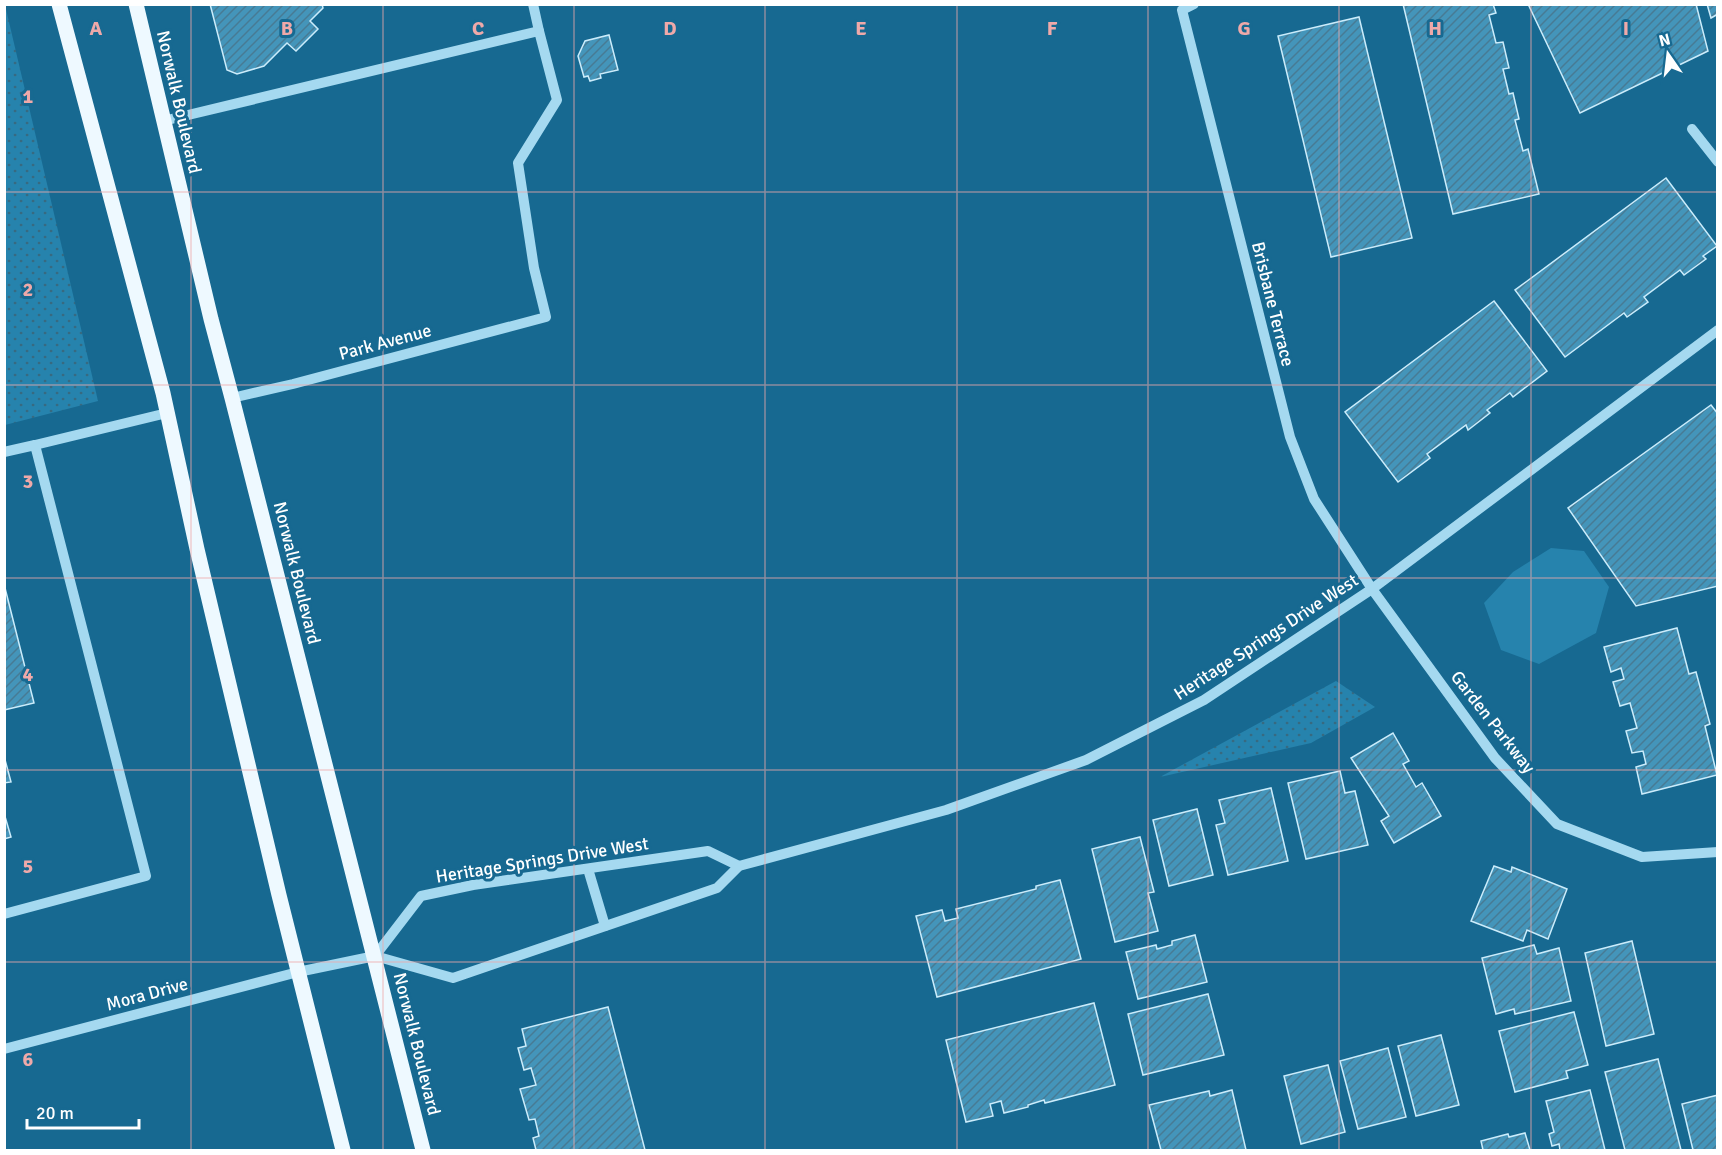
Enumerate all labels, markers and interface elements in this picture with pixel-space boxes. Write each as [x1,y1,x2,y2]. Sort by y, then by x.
text: A [90,16,103,41]
text: B [281,16,293,41]
text: C [472,16,484,41]
text: D [663,16,677,41]
text: E [855,16,867,41]
text: F [1047,16,1058,41]
text: G [1237,16,1251,41]
text: H [1428,16,1442,41]
text: I [1623,16,1629,41]
north arrow [1638,24,1698,84]
street label: Norwalk Boulevard [152,28,206,176]
text: N [1657,29,1672,51]
text: 1 [23,84,34,109]
street label: Brisbane Terrace [1247,239,1299,369]
text: 2 [23,277,33,302]
street label: Park Avenue [336,319,434,365]
text: 3 [23,469,33,494]
street label: Norwalk Boulevard [269,499,325,647]
street label: Heritage Springs Drive West [1170,569,1362,705]
text: 4 [23,662,34,687]
street label: Garden Parkway [1446,666,1540,778]
street label: Heritage Springs Drive West [434,832,650,888]
text: 5 [23,854,33,879]
street label: Norwalk Boulevard [389,970,445,1118]
street label: Mora Drive [104,973,190,1015]
text: 6 [23,1047,34,1072]
scale bar [27,1092,140,1130]
text: 20 m [36,1102,74,1124]

